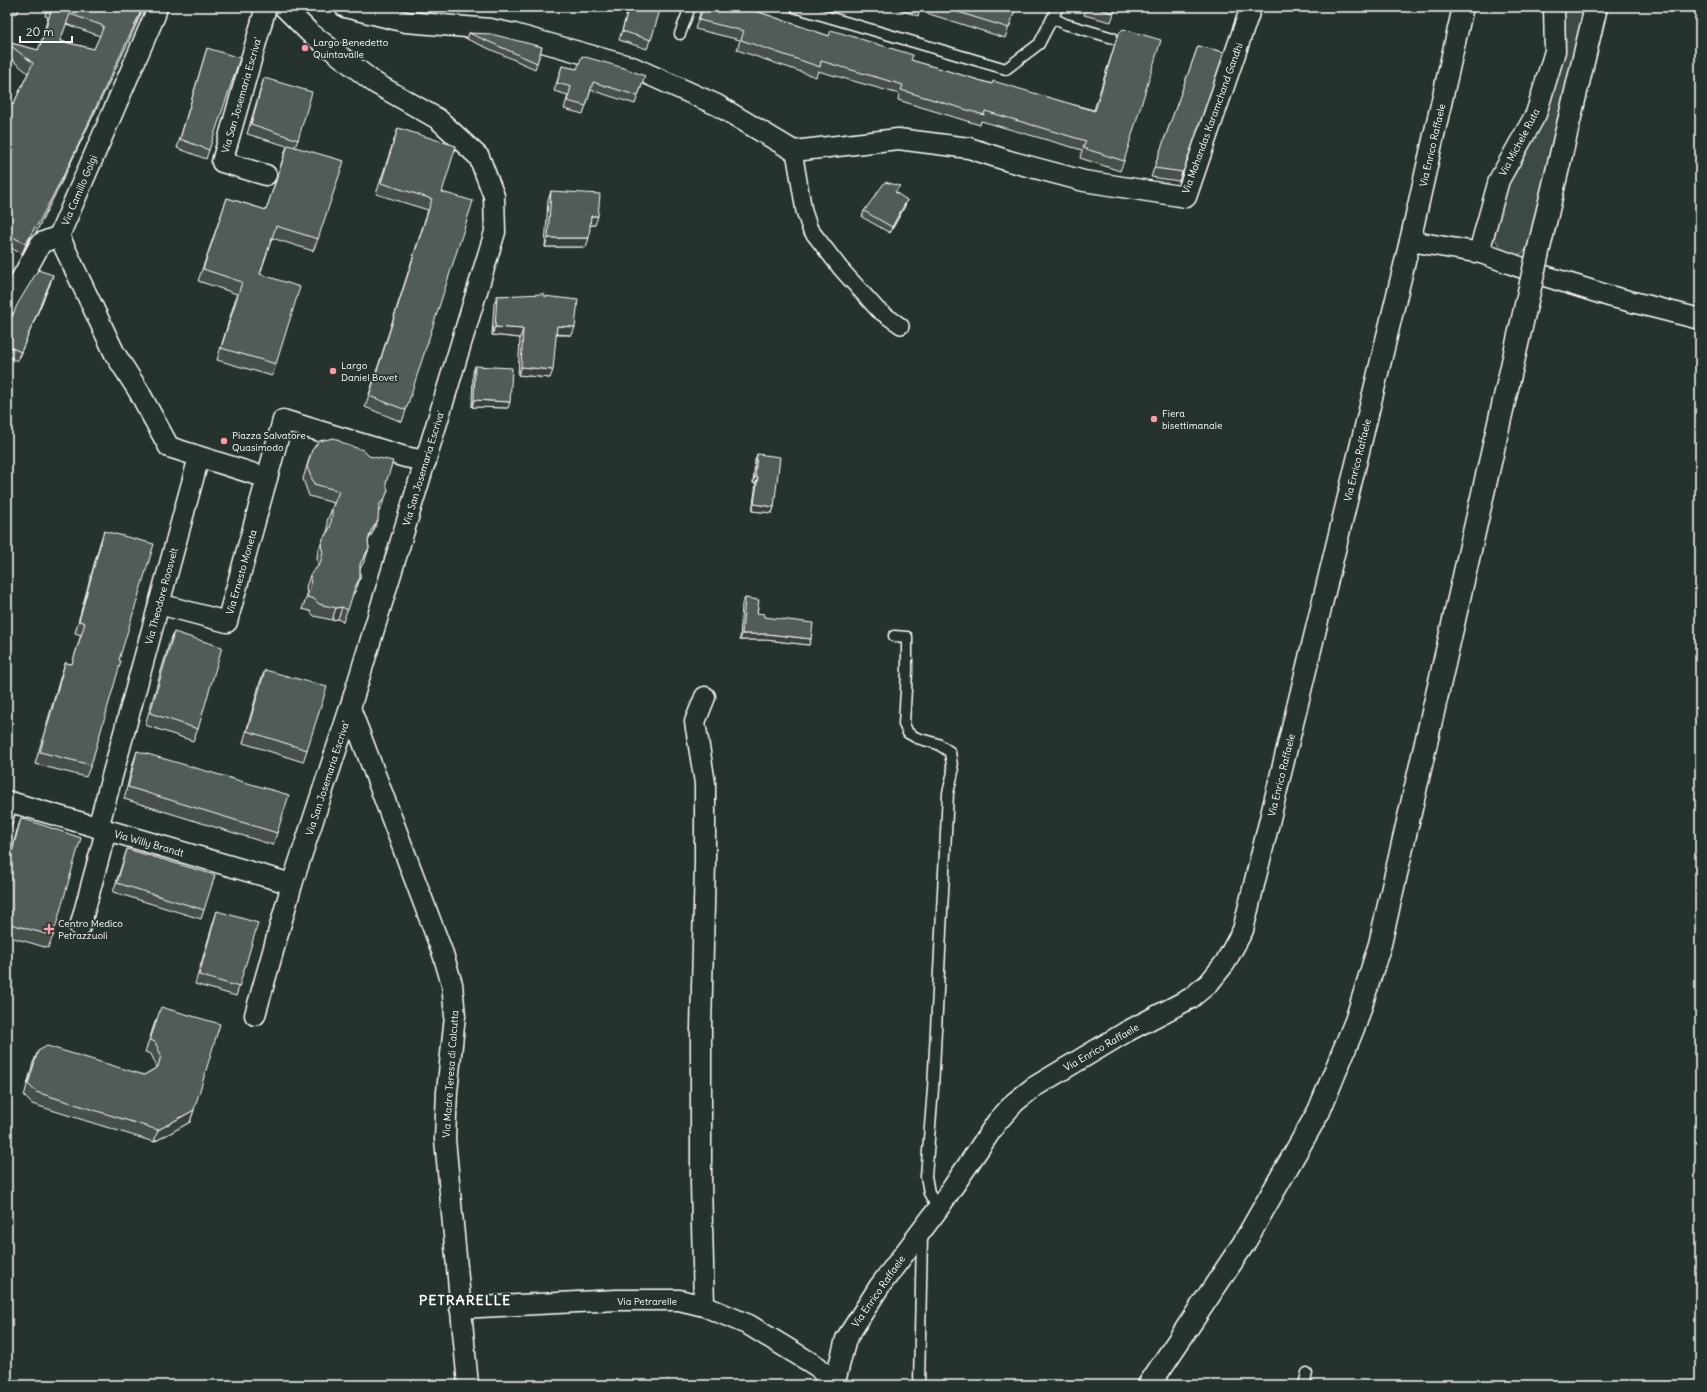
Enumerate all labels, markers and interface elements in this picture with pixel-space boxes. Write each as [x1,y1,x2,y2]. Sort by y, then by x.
scale bar [20,18,72,44]
text: 20 m [26,24,54,39]
street label: Via San Josemaria Escriva' [219,36,264,155]
place label: Largo Benedetto Quintavalle [313,36,389,61]
street label: Via Mohandas Karamchand Gandhi [1179,41,1246,195]
marker: Largo Benedetto Quintavalle [300,43,310,53]
street label: Via Enrico Raffaele [1417,102,1448,188]
street label: Via Michele Ruta [1496,106,1543,178]
street label: Via Camillo Golgi [59,153,100,227]
place label: Largo Daniel Bovet [341,359,398,384]
marker: Largo Daniel Bovet [328,366,338,376]
place label: Fiera bisettimanale [1162,407,1222,432]
street label: Via San Josemaria Escriva' [400,409,447,527]
marker: Fiera bisettimanale [1149,414,1159,424]
street label: Via Enrico Raffaele [1341,417,1374,503]
place label: Piazza Salvatore Quasimodo [232,429,306,454]
marker: Piazza Salvatore Quasimodo [219,436,229,446]
street label: Via Ernesto Moneta [223,528,260,616]
street label: Via Theodore Roosvelt [142,546,181,646]
street label: Via San Josemaria Escriva' [303,719,352,837]
street label: Via Enrico Raffaele [1265,732,1298,818]
street label: Via Willy Brandt [113,827,186,860]
place label: Centro Medico Petrazzuoli [58,917,123,942]
marker: Centro Medico Petrazzuoli [43,923,55,935]
street label: Via Madre Teresa di Calcutta [440,1010,461,1138]
street label: Via Enrico Raffaele [1061,1021,1141,1074]
street label: Via Enrico Raffaele [849,1253,908,1330]
district label: PETRARELLE [419,1291,511,1309]
street label: Via Petrarelle [617,1295,677,1308]

